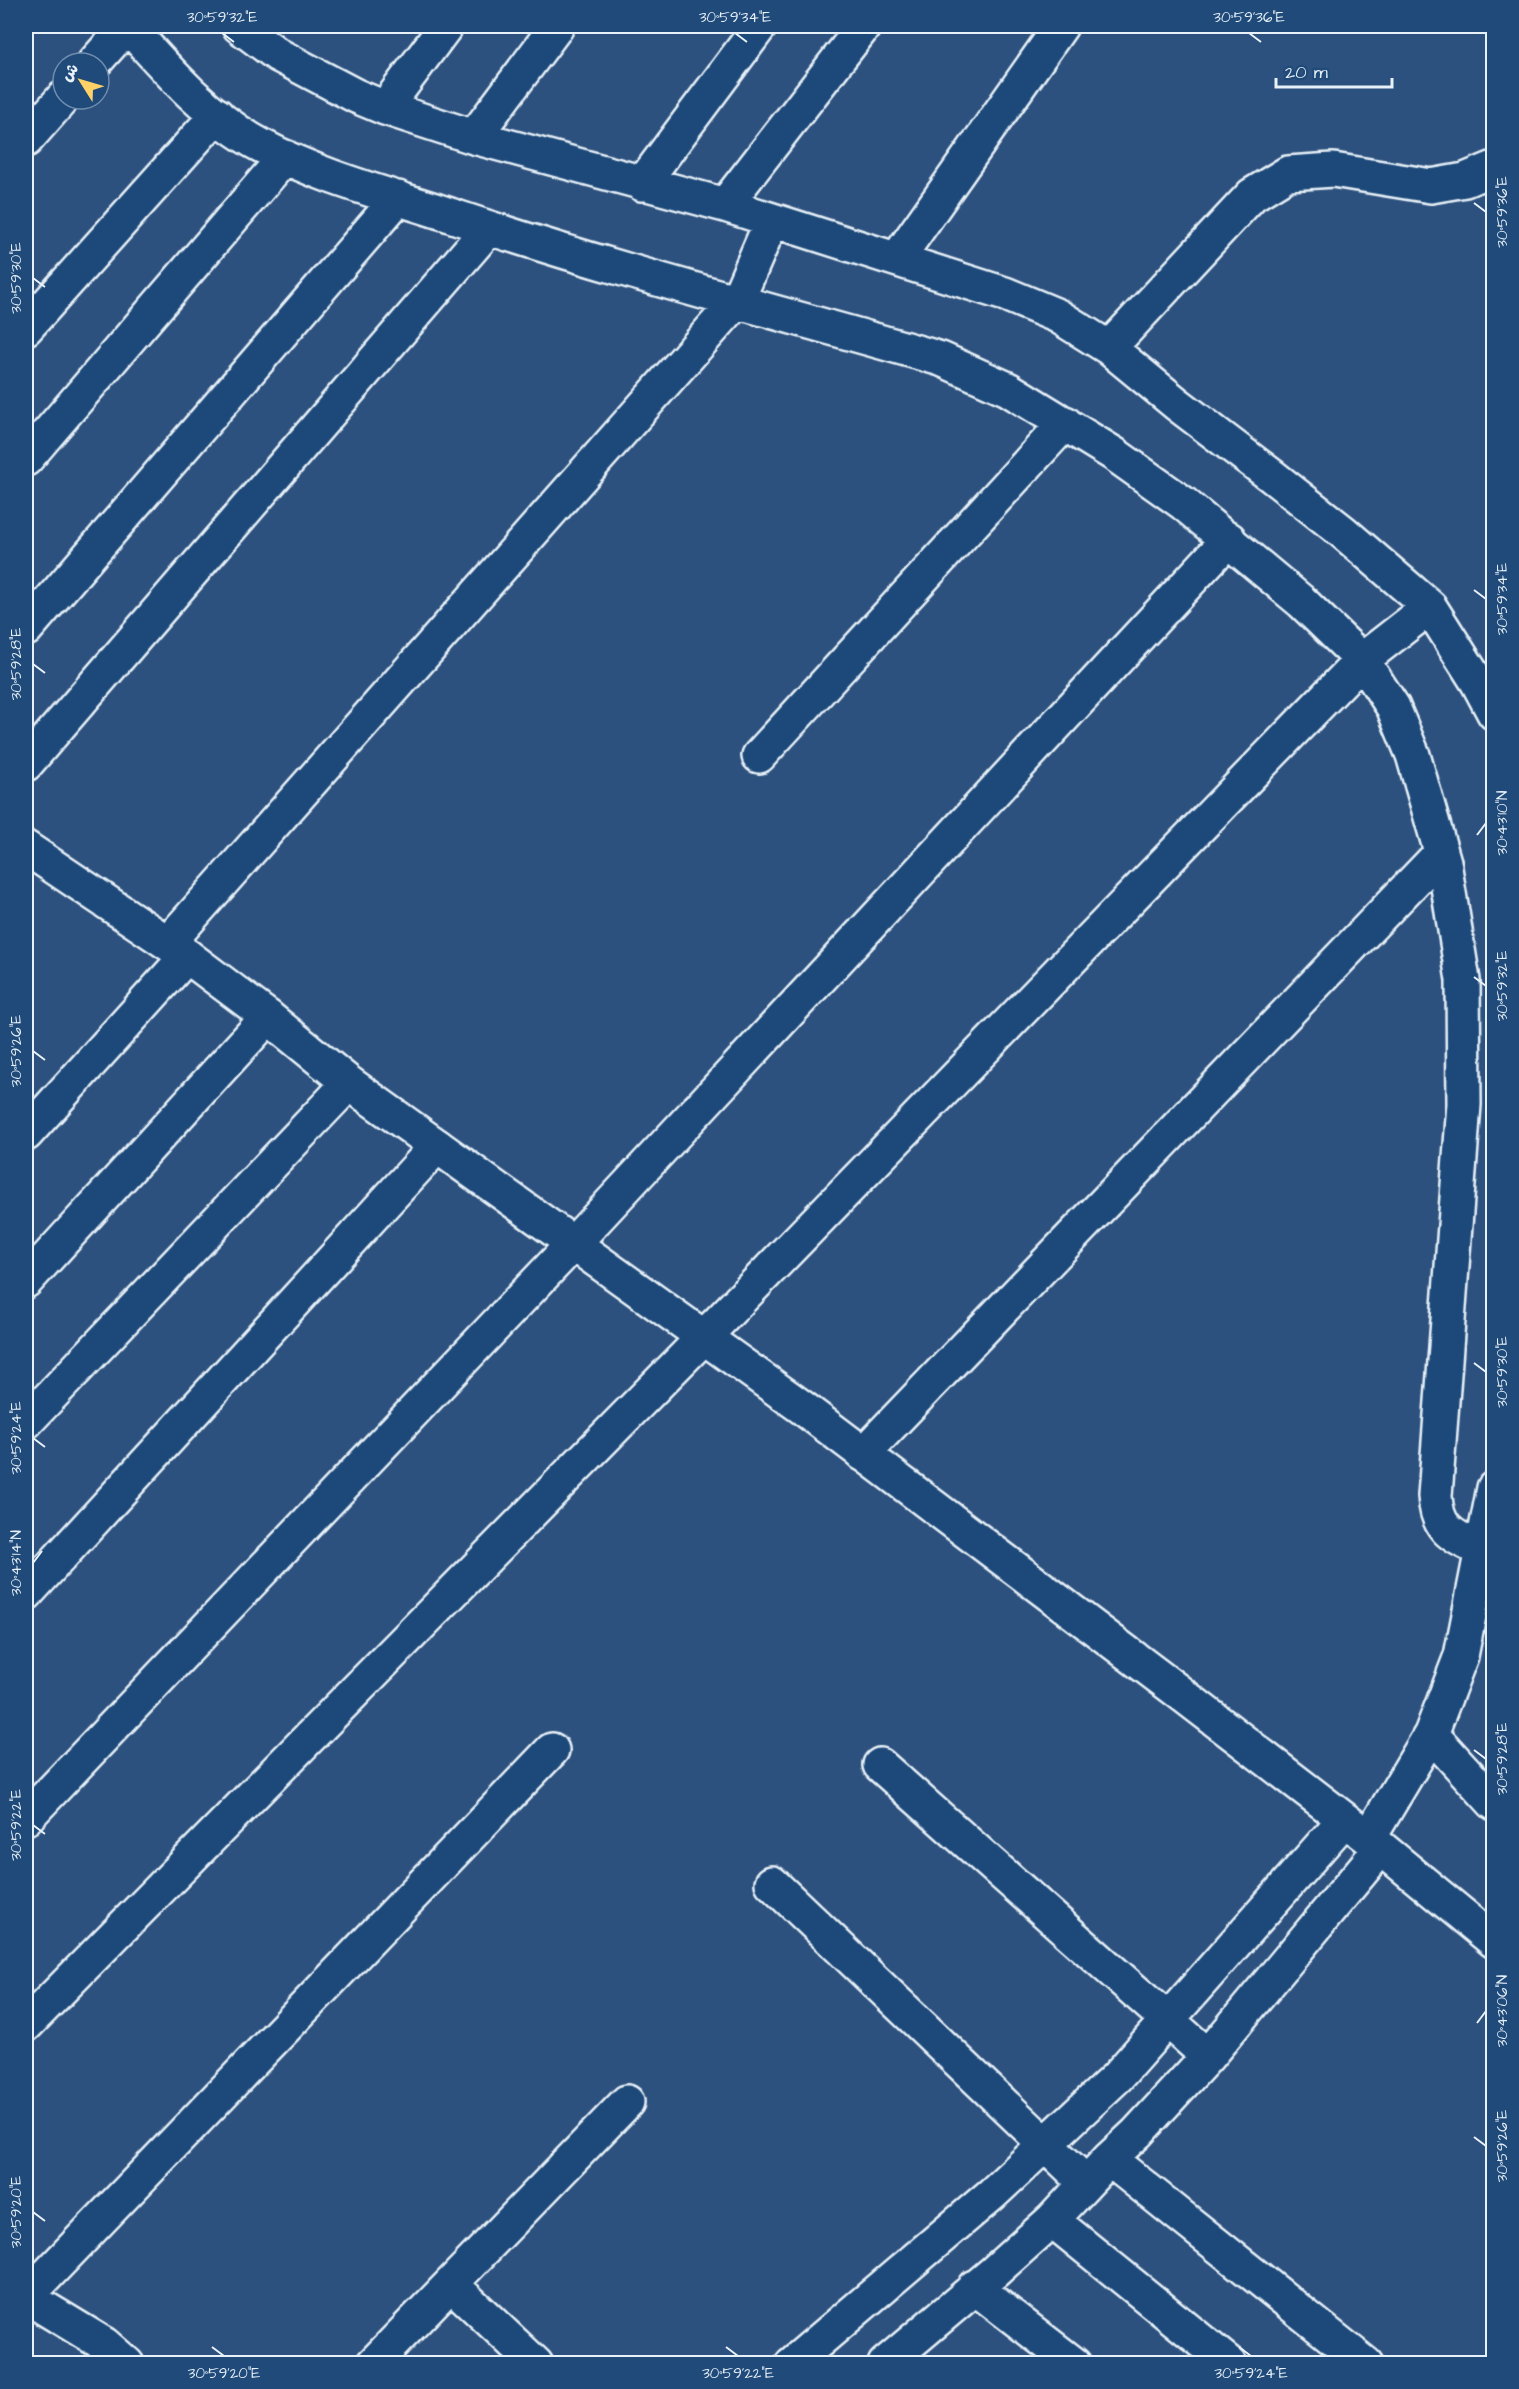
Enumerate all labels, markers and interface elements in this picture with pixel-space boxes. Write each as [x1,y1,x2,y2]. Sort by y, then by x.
text: 30°59'32"E [187,7,257,28]
text: 30°59'34"E [699,7,771,28]
text: 30°59'36"E [1213,7,1285,28]
north arrow [51,51,111,111]
scale bar [1276,51,1392,89]
text: ش [56,59,84,86]
text: 20 m [1285,60,1328,85]
text: 30°59'36"E [1492,176,1513,248]
text: 30°59'30"E [6,242,27,314]
text: 30°59'34"E [1492,563,1513,635]
text: 30°59'28"E [6,628,27,700]
text: 30°43'10"N [1492,791,1513,856]
text: 30°59'32"E [1492,951,1513,1021]
text: 30°59'26"E [6,1015,27,1087]
text: 30°59'30"E [1492,1336,1513,1408]
text: 30°59'24"E [6,1401,27,1475]
text: 30°43'14"N [6,1530,27,1596]
text: 30°59'28"E [1492,1723,1513,1795]
text: 30°59'22"E [6,1789,27,1861]
text: 30°43'06"N [1492,1975,1513,2047]
text: 30°59'26"E [1492,2110,1513,2182]
text: 30°59'20"E [6,2176,27,2248]
text: 30°59'20"E [188,2363,260,2384]
text: 30°59'22"E [702,2363,774,2384]
text: 30°59'24"E [1214,2363,1288,2384]

